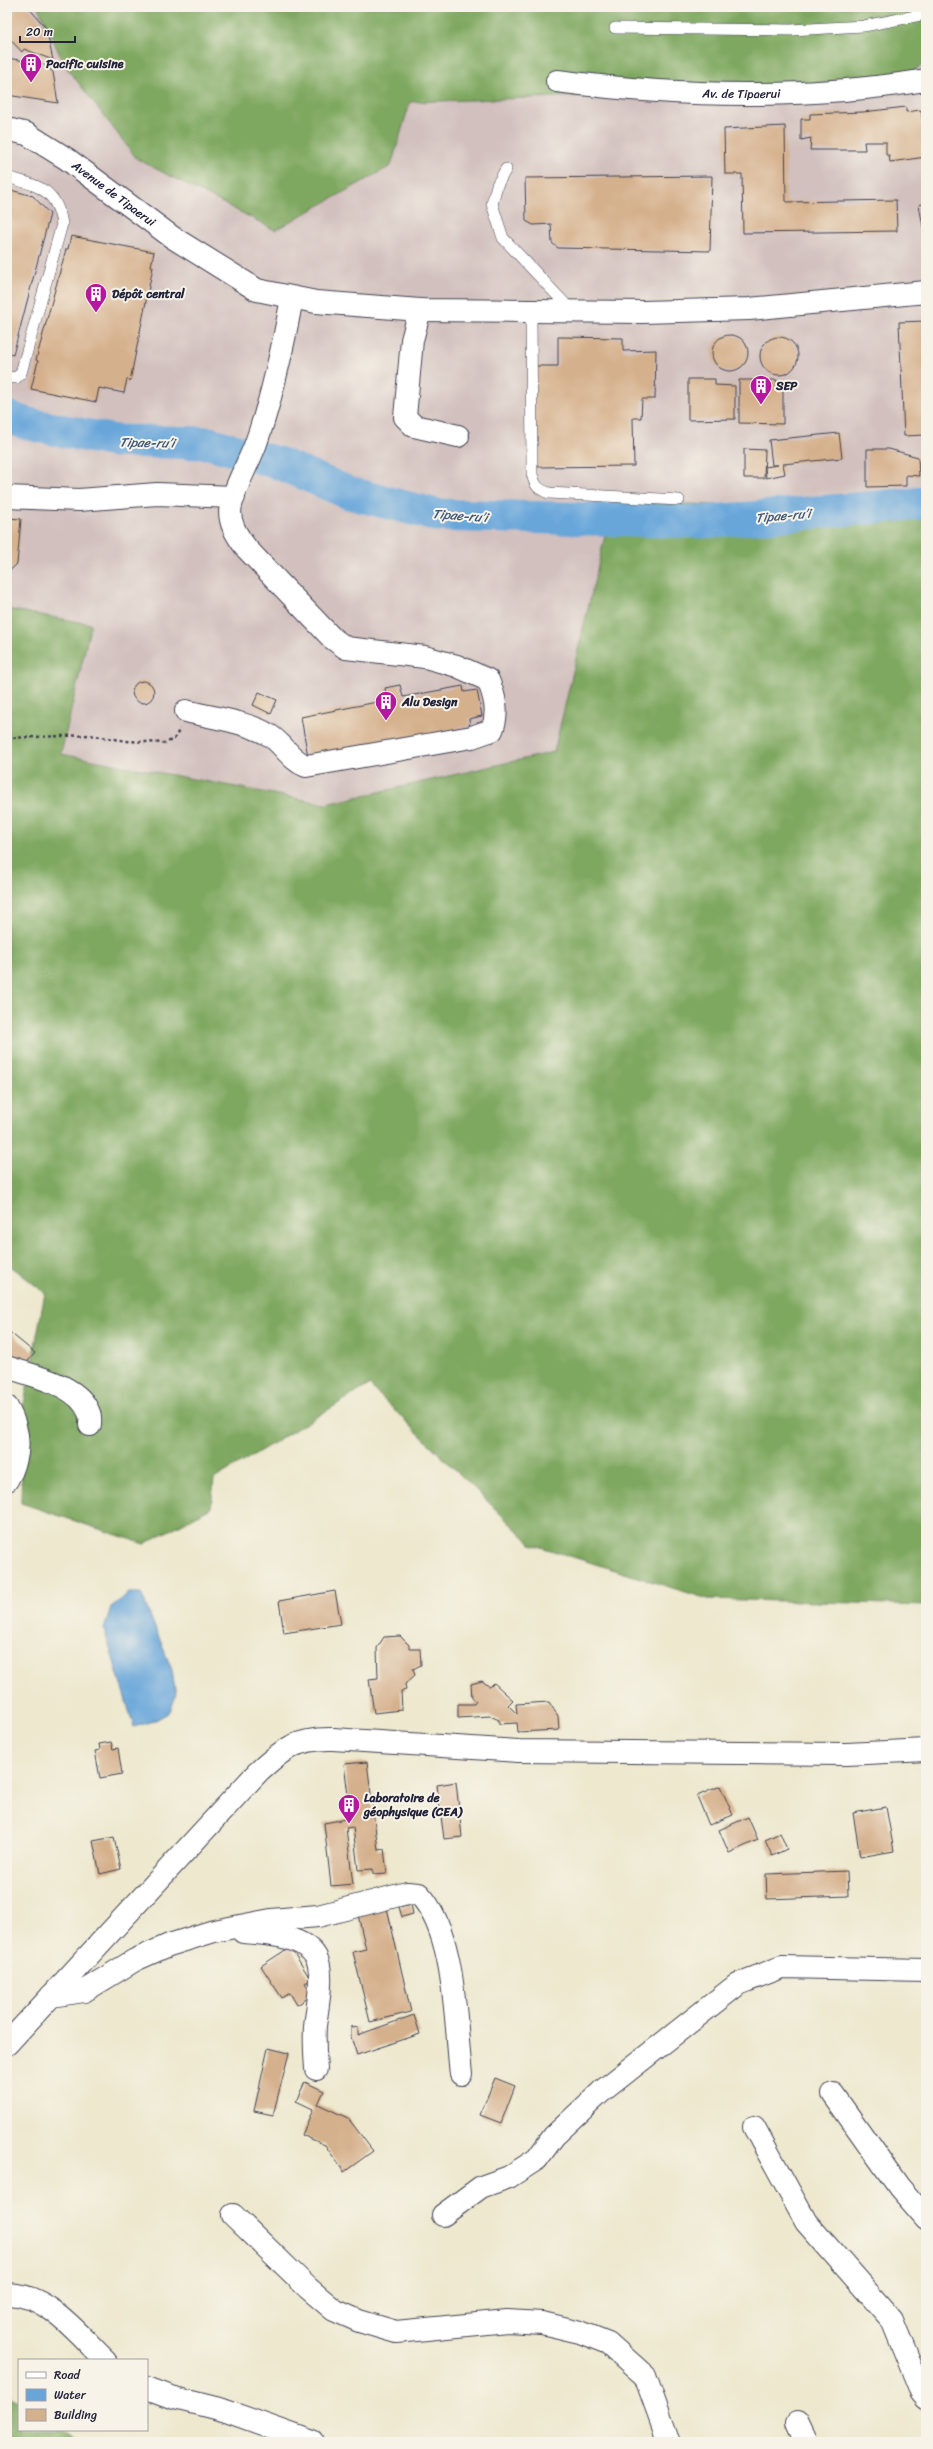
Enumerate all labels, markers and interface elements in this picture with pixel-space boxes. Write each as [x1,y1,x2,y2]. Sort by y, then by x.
scale bar [20,18,75,44]
text: 20 m [26,21,53,43]
building icon: Pacific cuisine [18,51,44,84]
place label: Pacific cuisine [46,53,124,75]
street label: Av. de Tipaerui [701,82,781,105]
street label: Avenue de Tipaerui [66,154,161,233]
building icon: Dépôt central [83,281,109,314]
place label: Dépôt central [112,283,185,305]
building icon: SEP [748,373,774,406]
place label: SEP [775,375,798,397]
water label: Tipae-ru’i [119,431,177,455]
water label: Tipae-ru’i [755,501,814,529]
water label: Tipae-ru’i [432,502,491,529]
building icon: Alu Design [373,689,399,722]
place label: Alu Design [401,691,458,713]
place label: Laboratoire de géophysique (CEA) [362,1787,463,1823]
building icon: Laboratoire de géophysique (CEA) [336,1792,362,1825]
legend [18,2359,148,2431]
text: Road [54,2364,81,2386]
text: Water [54,2384,87,2406]
text: Building [54,2404,97,2426]

